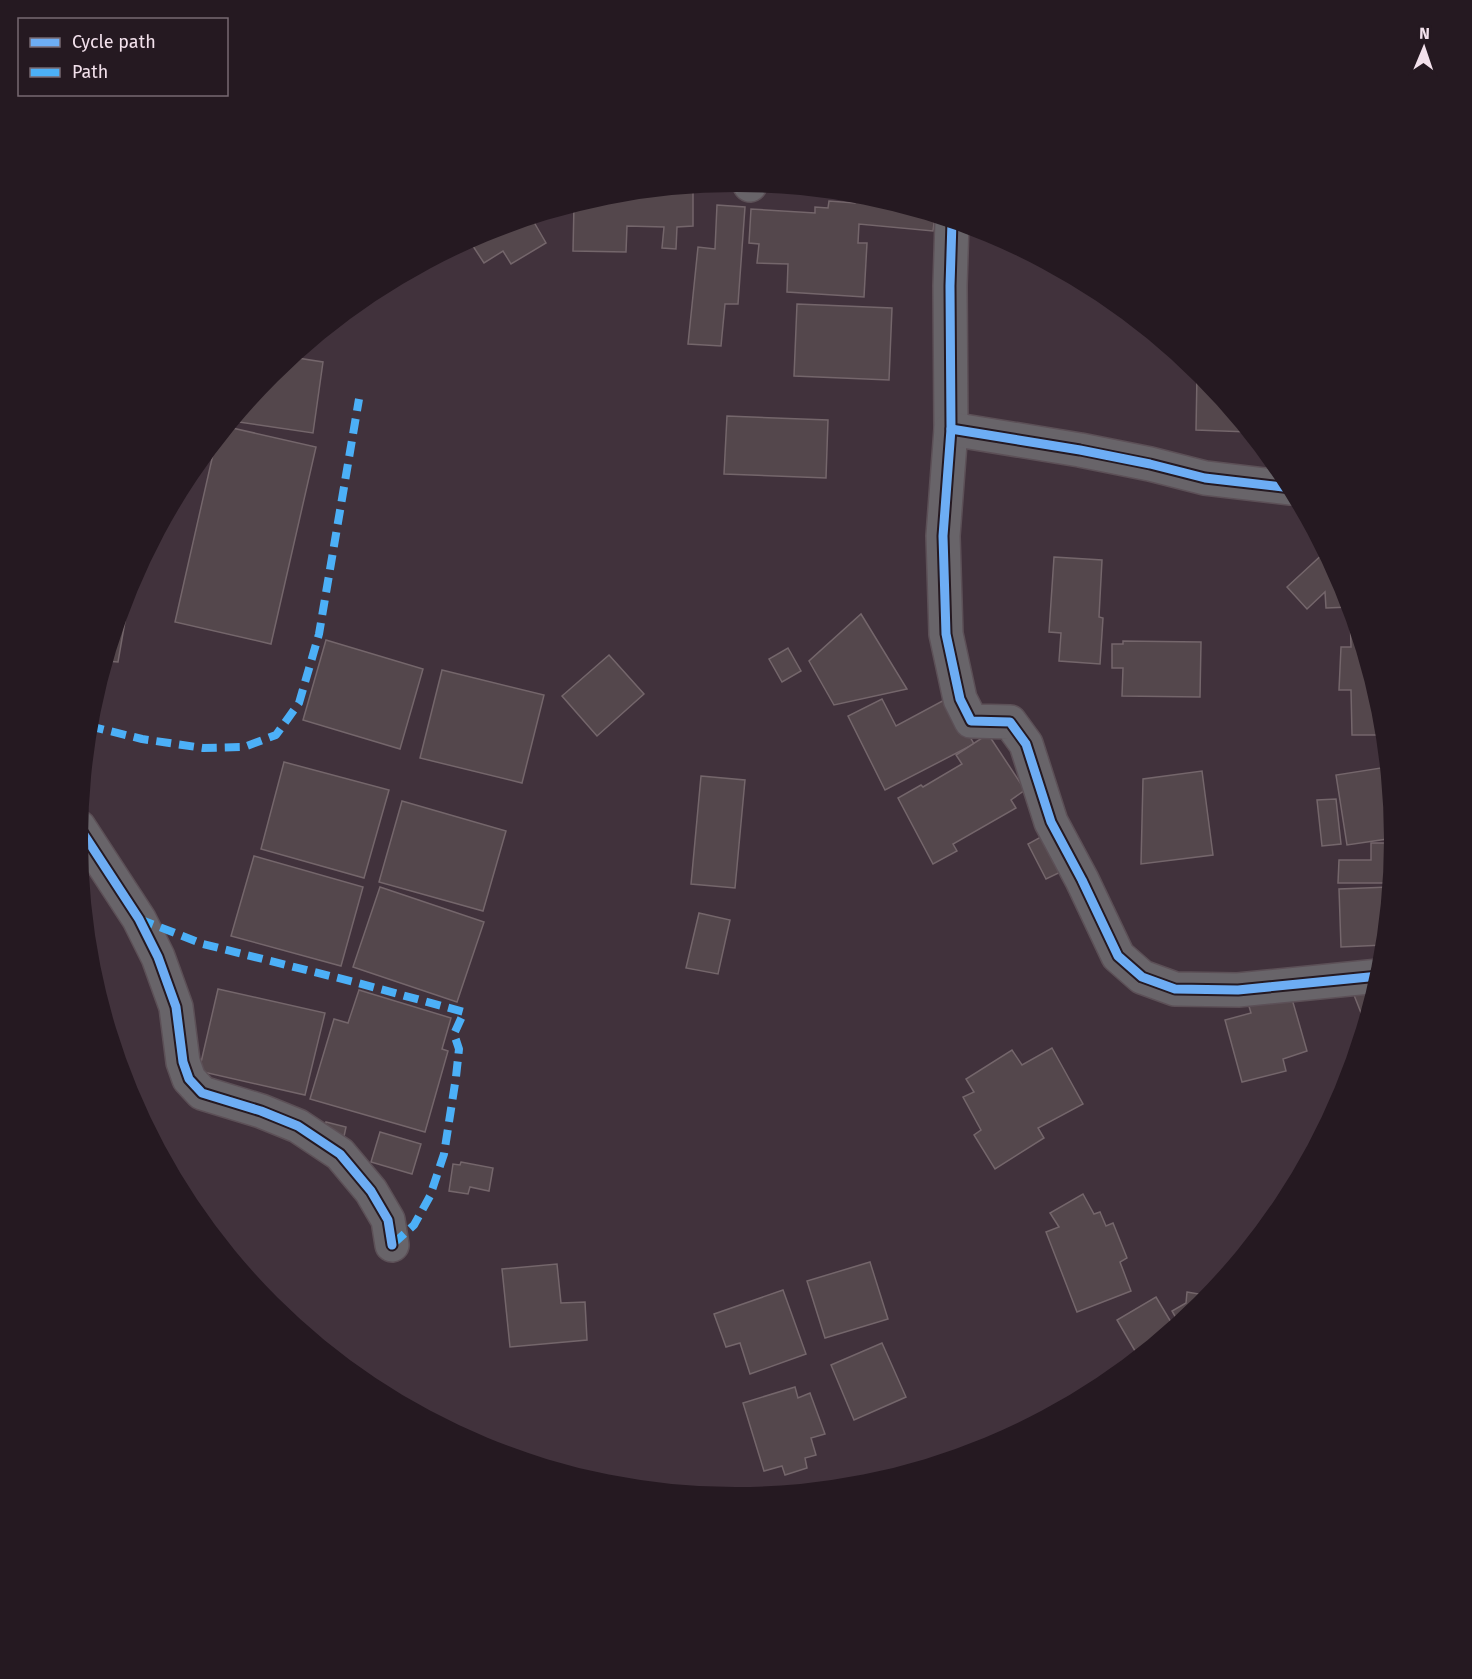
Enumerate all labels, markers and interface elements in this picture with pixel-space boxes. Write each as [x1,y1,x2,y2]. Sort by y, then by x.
legend [18,18,228,96]
north arrow [1394,18,1454,78]
text: N [1419,24,1430,43]
text: Cycle path [72,31,156,53]
text: Path [72,61,108,83]

